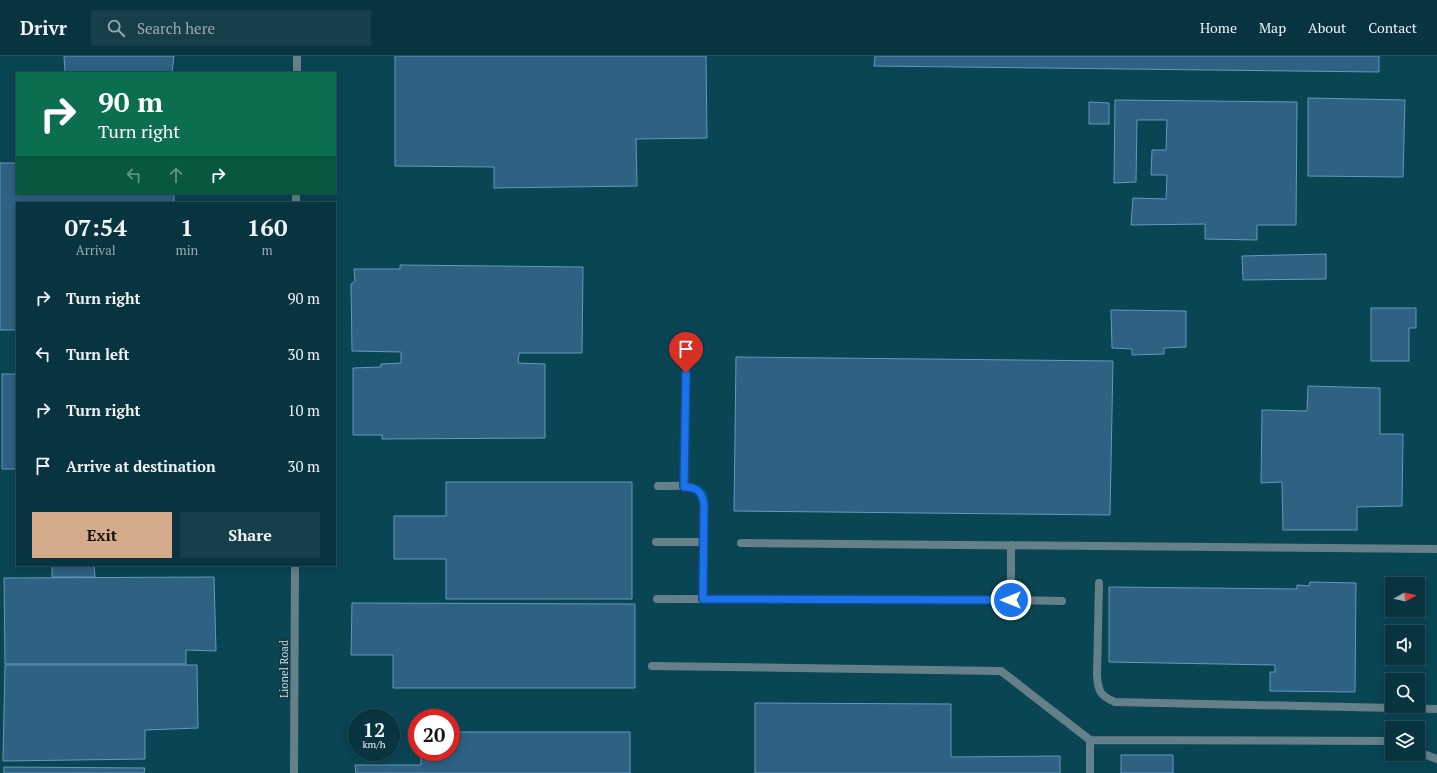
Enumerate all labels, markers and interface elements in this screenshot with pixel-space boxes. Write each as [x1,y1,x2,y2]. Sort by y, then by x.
search box [91,10,371,46]
text: Drivr [20,15,67,40]
icon: search [105,17,127,39]
text: Search here [137,18,215,38]
text: Home [1200,18,1237,37]
text: Map [1259,18,1286,37]
text: About [1308,18,1346,37]
text: Contact [1368,18,1417,37]
text: 90 m [98,83,163,120]
icon: right [32,88,84,140]
text: Turn right [98,119,180,143]
icon: left [123,164,145,186]
icon: ahead [165,164,187,186]
icon: right [207,164,229,186]
text: 07:54 [64,211,127,243]
text: 1 [180,211,194,243]
text: 160 [247,211,287,243]
text: Arrival [76,241,116,259]
text: min [175,241,198,259]
text: m [262,241,273,259]
icon: right [32,287,54,309]
text: Turn right [66,288,141,308]
text: 90 m [287,288,320,308]
pin [669,332,703,373]
icon: arrive [675,338,697,360]
icon: left [32,343,54,365]
text: Turn left [66,344,130,364]
text: 30 m [287,344,320,364]
icon: right [32,399,54,421]
text: Turn right [66,400,141,420]
text: 10 m [287,400,320,420]
icon: arrive [32,455,54,477]
text: Arrive at destination [66,456,216,476]
text: 30 m [287,456,320,476]
button: Exit [32,512,172,558]
button: Share [180,512,320,558]
north arrow [1385,577,1425,617]
map controls [1385,577,1425,761]
position arrow [990,579,1032,621]
button: sound [1385,625,1425,665]
street label: Lionel Road [277,640,291,698]
button: search [1385,673,1425,713]
speed limit sign: 20 [408,709,460,761]
text: 12 [363,716,385,743]
button: layers [1385,721,1425,761]
text: km/h [362,738,386,751]

